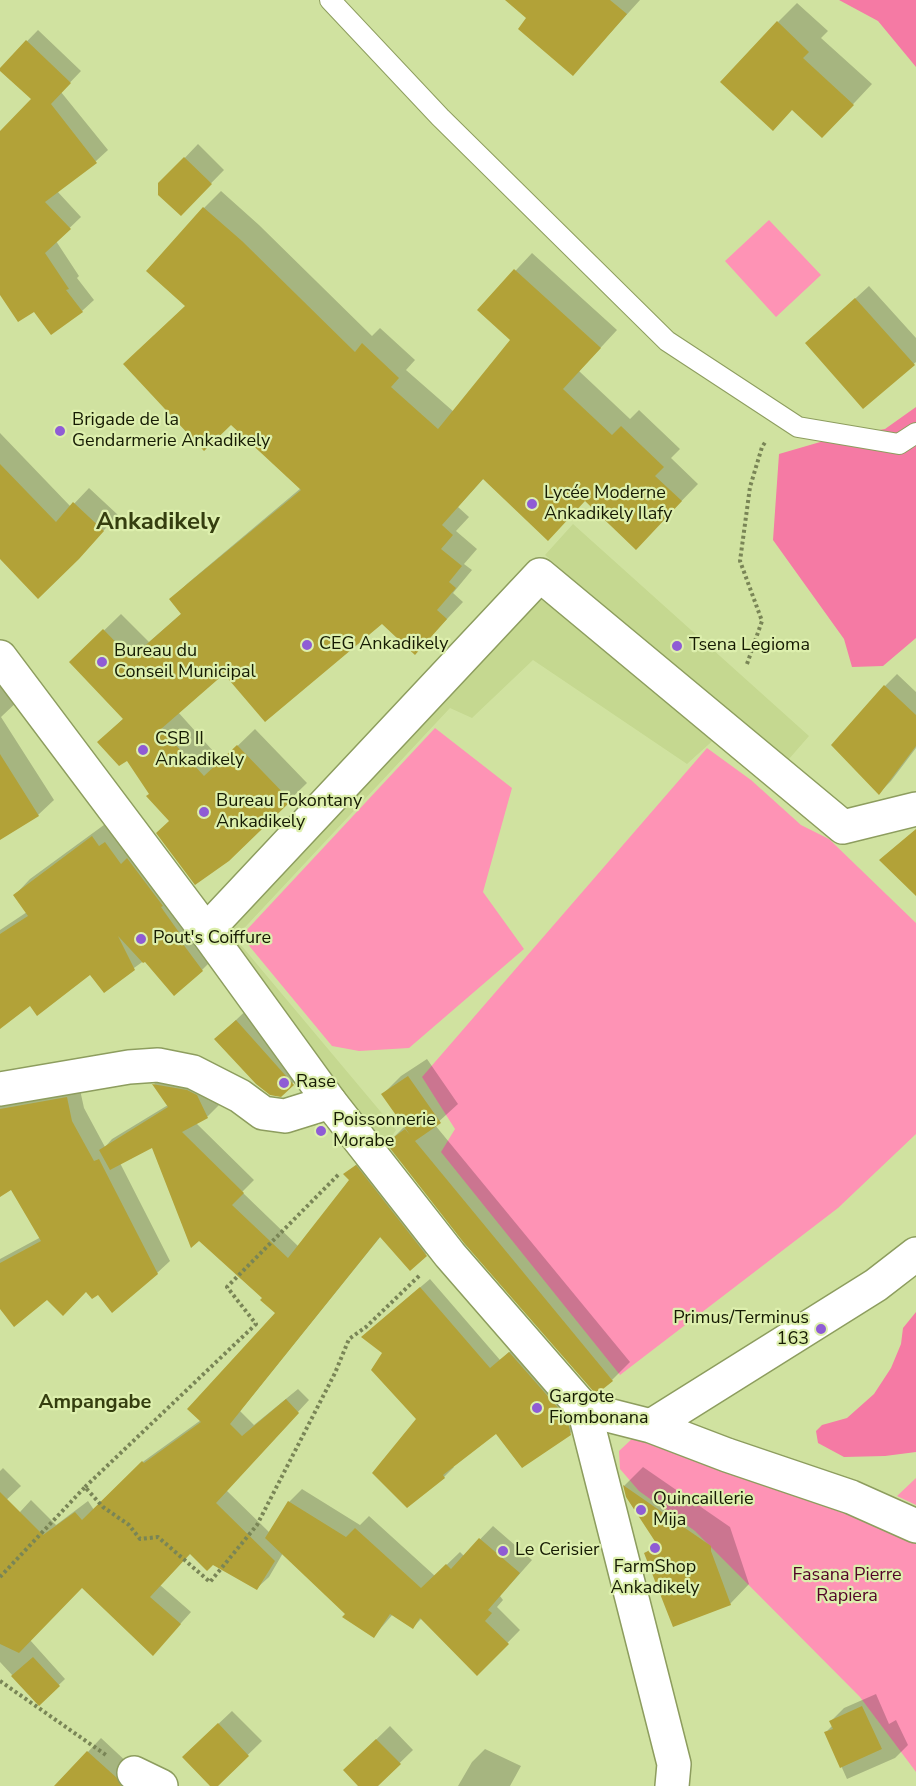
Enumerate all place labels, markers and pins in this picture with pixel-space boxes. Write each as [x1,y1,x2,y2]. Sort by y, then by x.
place label: Brigade de la Gendarmerie Ankadikely [72,410,270,452]
marker: Brigade de la Gendarmerie Ankadikely [53,424,67,438]
place label: Lycée Moderne Ankadikely Ilafy [544,483,672,526]
marker: Lycée Moderne Ankadikely Ilafy [525,497,539,511]
place label: CEG Ankadikely [319,634,448,656]
place label: Tsena Legioma [689,635,810,657]
marker: CEG Ankadikely [300,638,314,652]
marker: Tsena Legioma [670,639,684,653]
place label: Bureau du Conseil Municipal [114,641,256,684]
marker: Bureau du Conseil Municipal [95,655,109,669]
place label: CSB II Ankadikely [155,729,244,771]
marker: CSB II Ankadikely [136,743,150,757]
place label: Bureau Fokontany Ankadikely [216,791,362,834]
marker: Bureau Fokontany Ankadikely [197,805,211,819]
place label: Pout's Coiffure [153,928,271,950]
marker: Pout's Coiffure [134,932,148,946]
place label: Rase [296,1072,336,1094]
marker: Rase [277,1076,291,1090]
place label: Poissonnerie Morabe [333,1110,436,1152]
marker: Poissonnerie Morabe [314,1124,328,1138]
place label: Primus/Terminus 163 [673,1308,809,1350]
marker: Primus/Terminus 163 [814,1322,828,1336]
place label: Gargote Fiombonana [549,1387,648,1430]
marker: Gargote Fiombonana [530,1401,544,1415]
place label: Quincaillerie Mija [653,1489,754,1532]
marker: Quincaillerie Mija [634,1503,648,1517]
place label: Le Cerisier [515,1540,599,1562]
marker: FarmShop Ankadikely [648,1541,662,1555]
marker: Le Cerisier [496,1544,510,1558]
place label: FarmShop Ankadikely [610,1557,700,1600]

